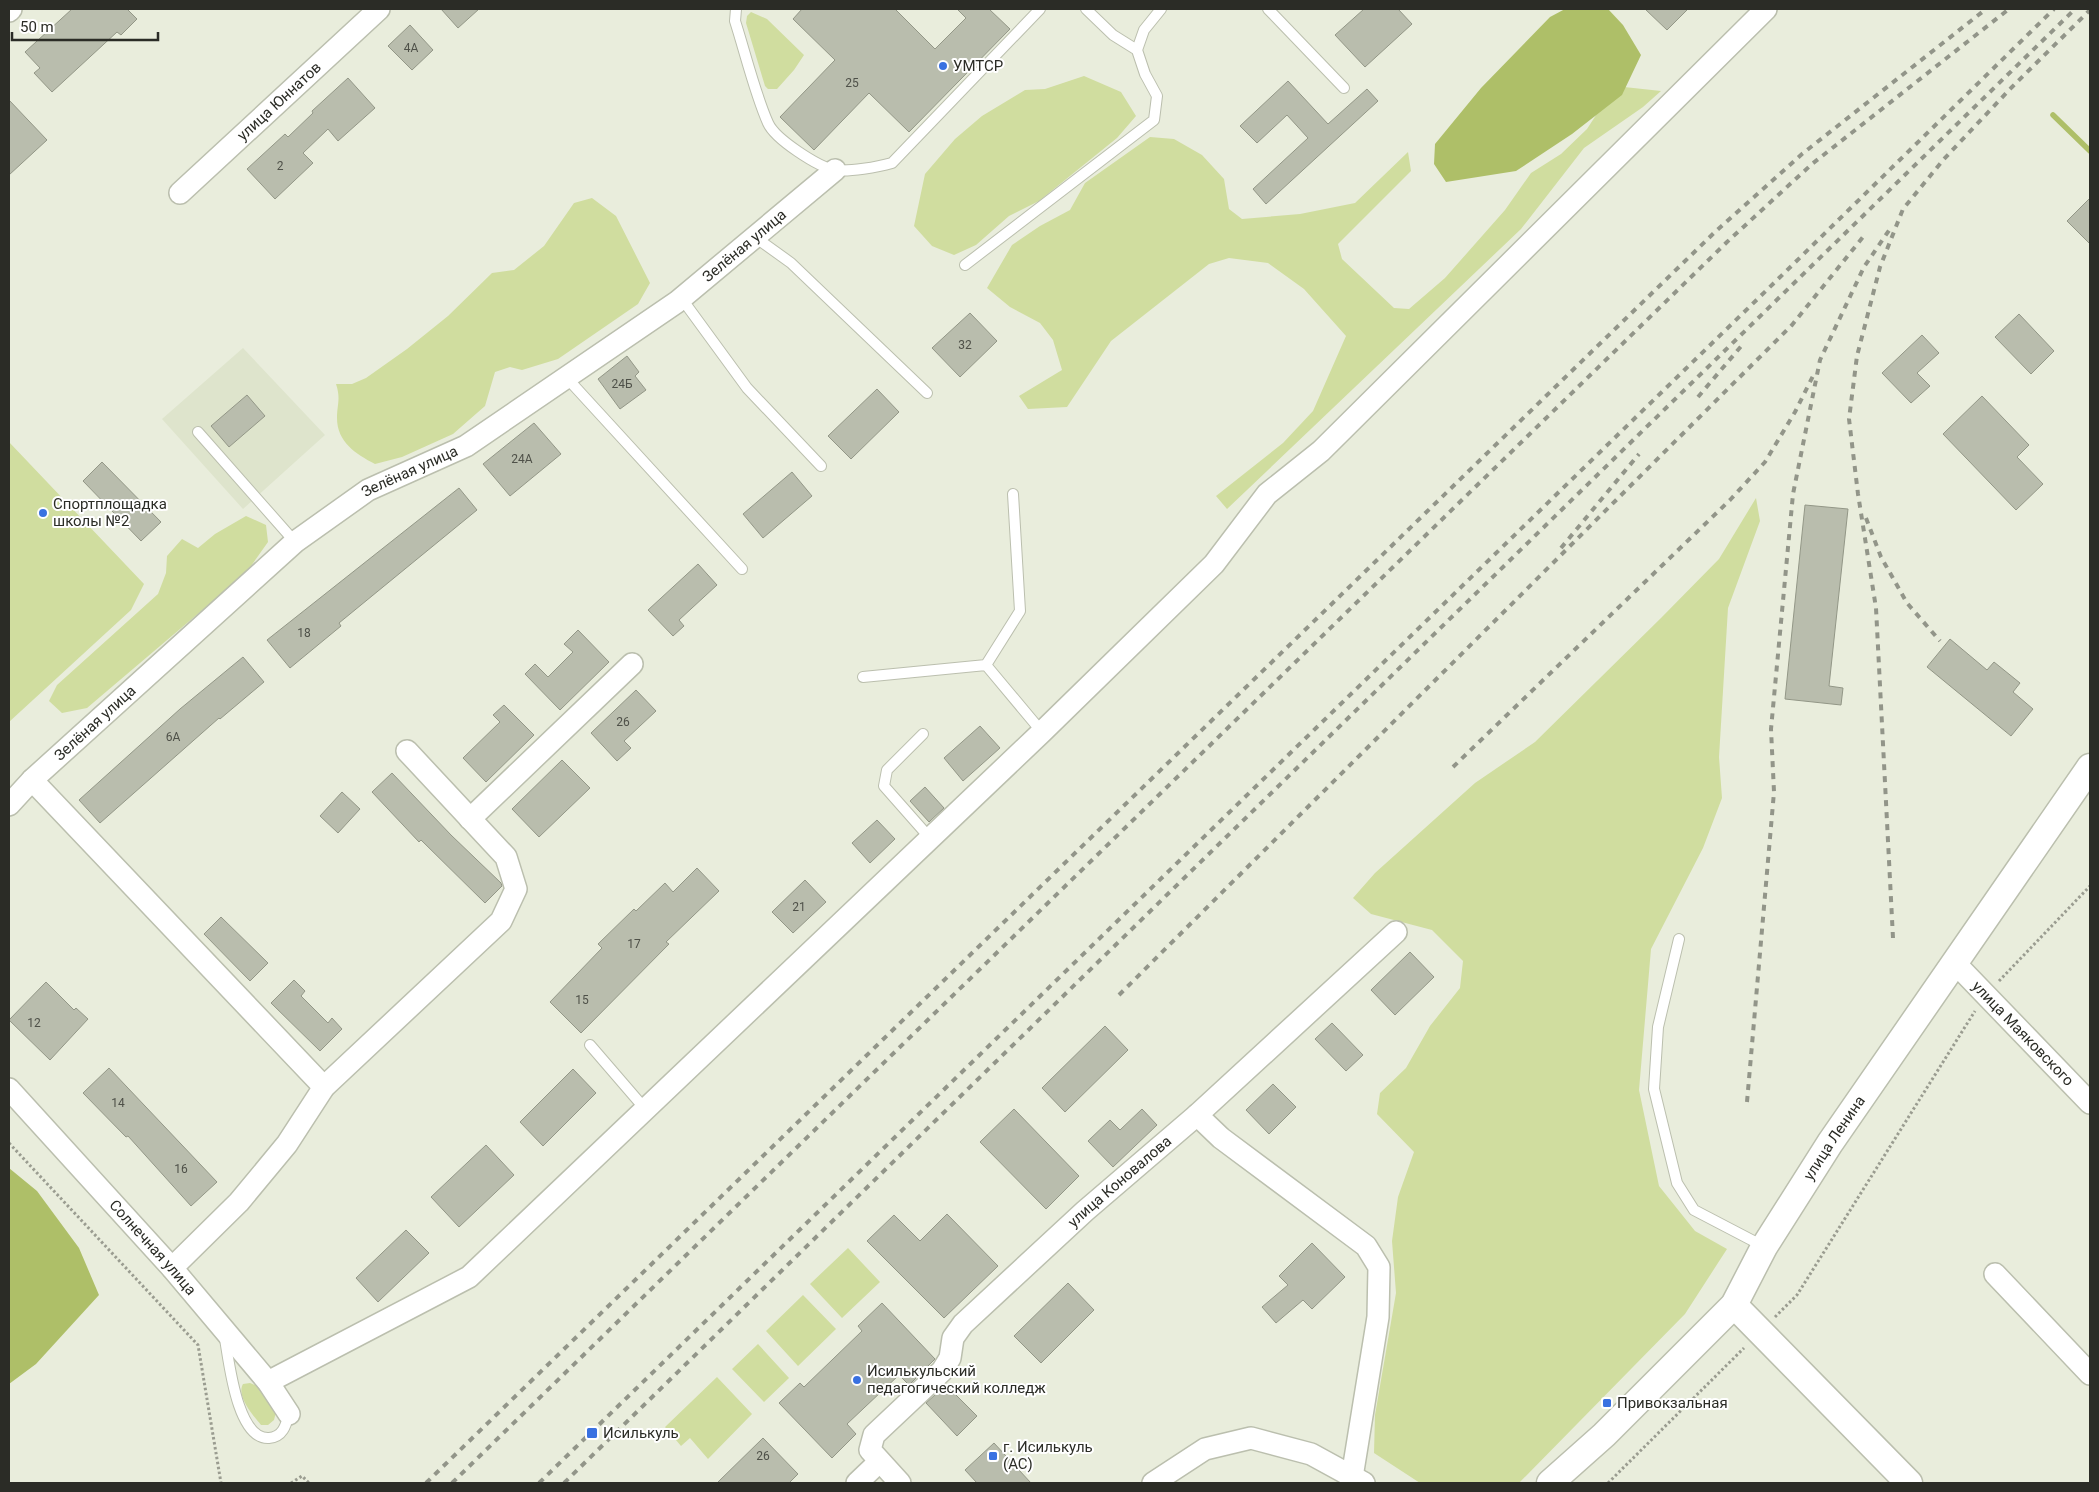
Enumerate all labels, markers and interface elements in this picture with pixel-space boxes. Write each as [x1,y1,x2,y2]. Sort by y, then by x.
scale bar [12,10,159,42]
text: 50 m [20,18,54,36]
house number: 4А [404,41,418,55]
place label: УМТСР [953,57,1003,75]
street label: улица Юннатов [233,58,325,145]
marker: УМТСР [937,60,949,72]
house number: 25 [845,76,859,90]
house number: 2 [277,159,284,173]
street label: Зелёная улица [699,206,790,286]
house number: 32 [958,338,972,352]
house number: 24Б [611,377,633,391]
street label: Зелёная улица [358,442,461,501]
house number: 24А [511,452,533,466]
place label: Спортплощадка школы №2 [53,495,167,530]
marker: Спортплощадка школы №2 [37,507,49,519]
house number: 18 [297,626,311,640]
street label: Зелёная улица [51,682,139,764]
house number: 26 [616,715,630,729]
house number: 6А [166,730,180,744]
house number: 21 [792,900,806,914]
house number: 17 [627,937,641,951]
street label: улица Маяковского [1968,977,2078,1090]
house number: 15 [575,993,589,1007]
house number: 12 [27,1016,41,1030]
street label: улица Ленина [1800,1092,1869,1184]
house number: 14 [111,1096,125,1110]
street label: улица Коновалова [1064,1132,1175,1231]
house number: 16 [174,1162,188,1176]
street label: Солнечная улица [105,1196,200,1299]
place label: Исилькульский педагогический колледж [867,1362,1046,1397]
marker: Исилькульский педагогический колледж [851,1374,863,1386]
place label: Привокзальная [1617,1394,1728,1412]
marker: Привокзальная [1601,1397,1613,1409]
place label: Исилькуль [603,1424,679,1442]
marker: Исилькуль [585,1426,599,1440]
place label: г. Исилькуль (АС) [1003,1438,1093,1473]
house number: 26 [756,1449,770,1463]
marker: г. Исилькуль (АС) [987,1450,999,1462]

